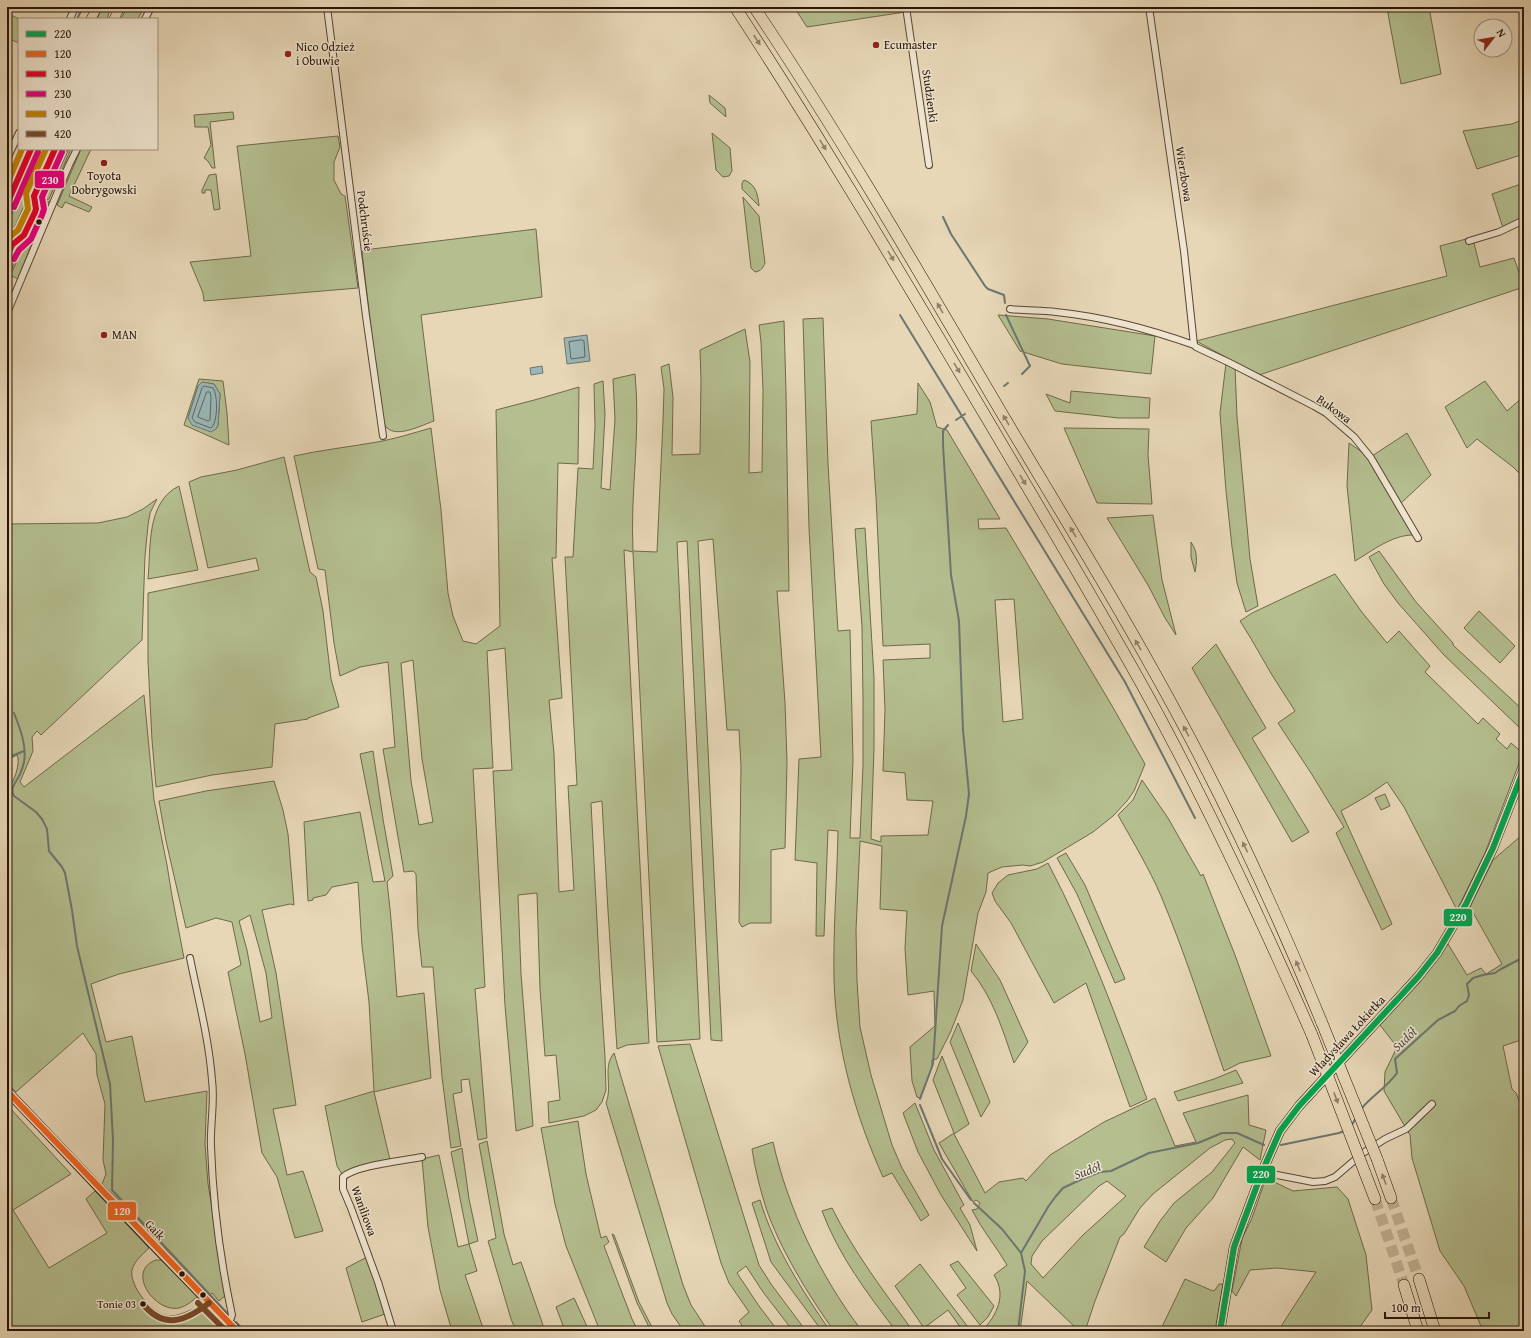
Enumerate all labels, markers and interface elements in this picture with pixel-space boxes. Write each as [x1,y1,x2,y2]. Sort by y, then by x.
legend [18,18,158,150]
north arrow [1473,18,1513,58]
text: 220 [54,25,72,42]
text: N [1493,26,1511,41]
one-way arrow [753,34,760,46]
place label: Ecumaster [884,36,937,53]
place label: Nico Odzież i Obuwie [296,38,355,69]
marker: Ecumaster [871,40,881,50]
text: 120 [54,45,72,62]
marker: Nico Odzież i Obuwie [283,49,293,59]
text: 310 [54,65,72,82]
street label: Studzienki [918,68,943,124]
text: 230 [54,85,72,102]
text: 910 [54,105,72,122]
text: 420 [54,125,72,142]
one-way arrow [819,139,827,150]
street label: Wierzbowa [1172,145,1197,203]
marker: Toyota Dobrygowski [99,158,109,168]
place label: Toyota Dobrygowski [71,167,137,198]
line badge: 230 [34,170,65,189]
text: 230 [41,172,59,188]
street label: Podchruście [353,189,378,253]
unlabelled marker [34,217,44,227]
one-way arrow [887,250,894,262]
one-way arrow [937,302,944,314]
place label: MAN [112,326,137,343]
marker: MAN [99,330,109,340]
one-way arrow [953,362,960,374]
street label: Bukowa [1313,390,1355,427]
one-way arrow [1003,414,1010,426]
one-way arrow [1019,474,1026,486]
one-way arrow [1069,526,1076,538]
one-way arrow [1135,639,1141,650]
one-way arrow [1183,726,1190,737]
one-way arrow [1242,842,1248,853]
line badge: 220 [1443,908,1473,927]
text: 220 [1449,909,1467,925]
one-way arrow [1295,959,1301,971]
street label: Władysława Łokietka [1305,991,1389,1080]
water label: Sudół [1388,1023,1421,1056]
one-way arrow [1334,1092,1340,1104]
water label: Sudół [1071,1157,1104,1184]
line badge: 220 [1246,1165,1276,1184]
text: 220 [1252,1166,1270,1182]
one-way arrow [1381,1172,1387,1184]
street label: Waniliowa [348,1183,381,1239]
line badge: 120 [107,1201,137,1221]
text: 120 [113,1203,131,1219]
street label: Gaik [142,1216,170,1244]
unlabelled marker [177,1269,187,1279]
unlabelled marker [198,1290,208,1300]
scale bar [1385,1294,1489,1320]
place label: Tonie 03 [97,1296,136,1312]
marker: Tonie 03 [138,1299,148,1309]
text: 100 m [1391,1299,1421,1316]

